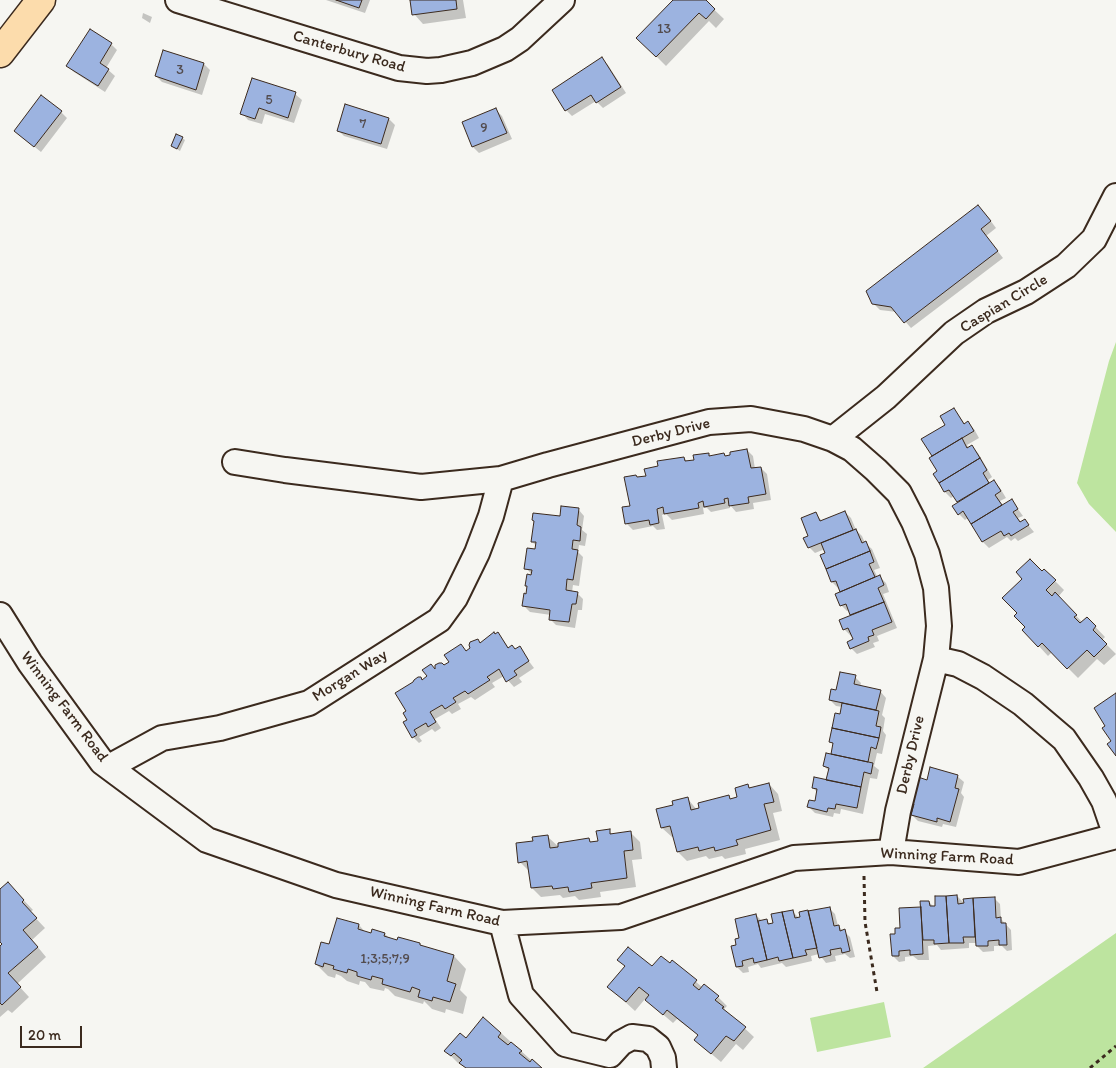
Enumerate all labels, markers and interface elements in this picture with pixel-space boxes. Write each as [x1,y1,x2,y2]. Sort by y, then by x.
house number: 13 [657,21,671,37]
street label: Canterbury Road [290,27,408,77]
house number: 3 [176,62,184,78]
house number: 5 [265,92,273,108]
house number: 7 [360,116,366,132]
house number: 9 [480,120,488,136]
street label: Caspian Circle [957,270,1051,338]
street label: Derby Drive [630,414,712,452]
street label: Morgan Way [309,645,391,707]
street label: Winning Farm Road [16,648,112,766]
street label: Derby Drive [893,714,929,796]
street label: Winning Farm Road [880,844,1014,870]
street label: Winning Farm Road [368,883,502,931]
house number: 1;3;5;7;9 [360,951,410,967]
scale bar [22,1016,85,1048]
text: 20 m [28,1026,61,1044]

